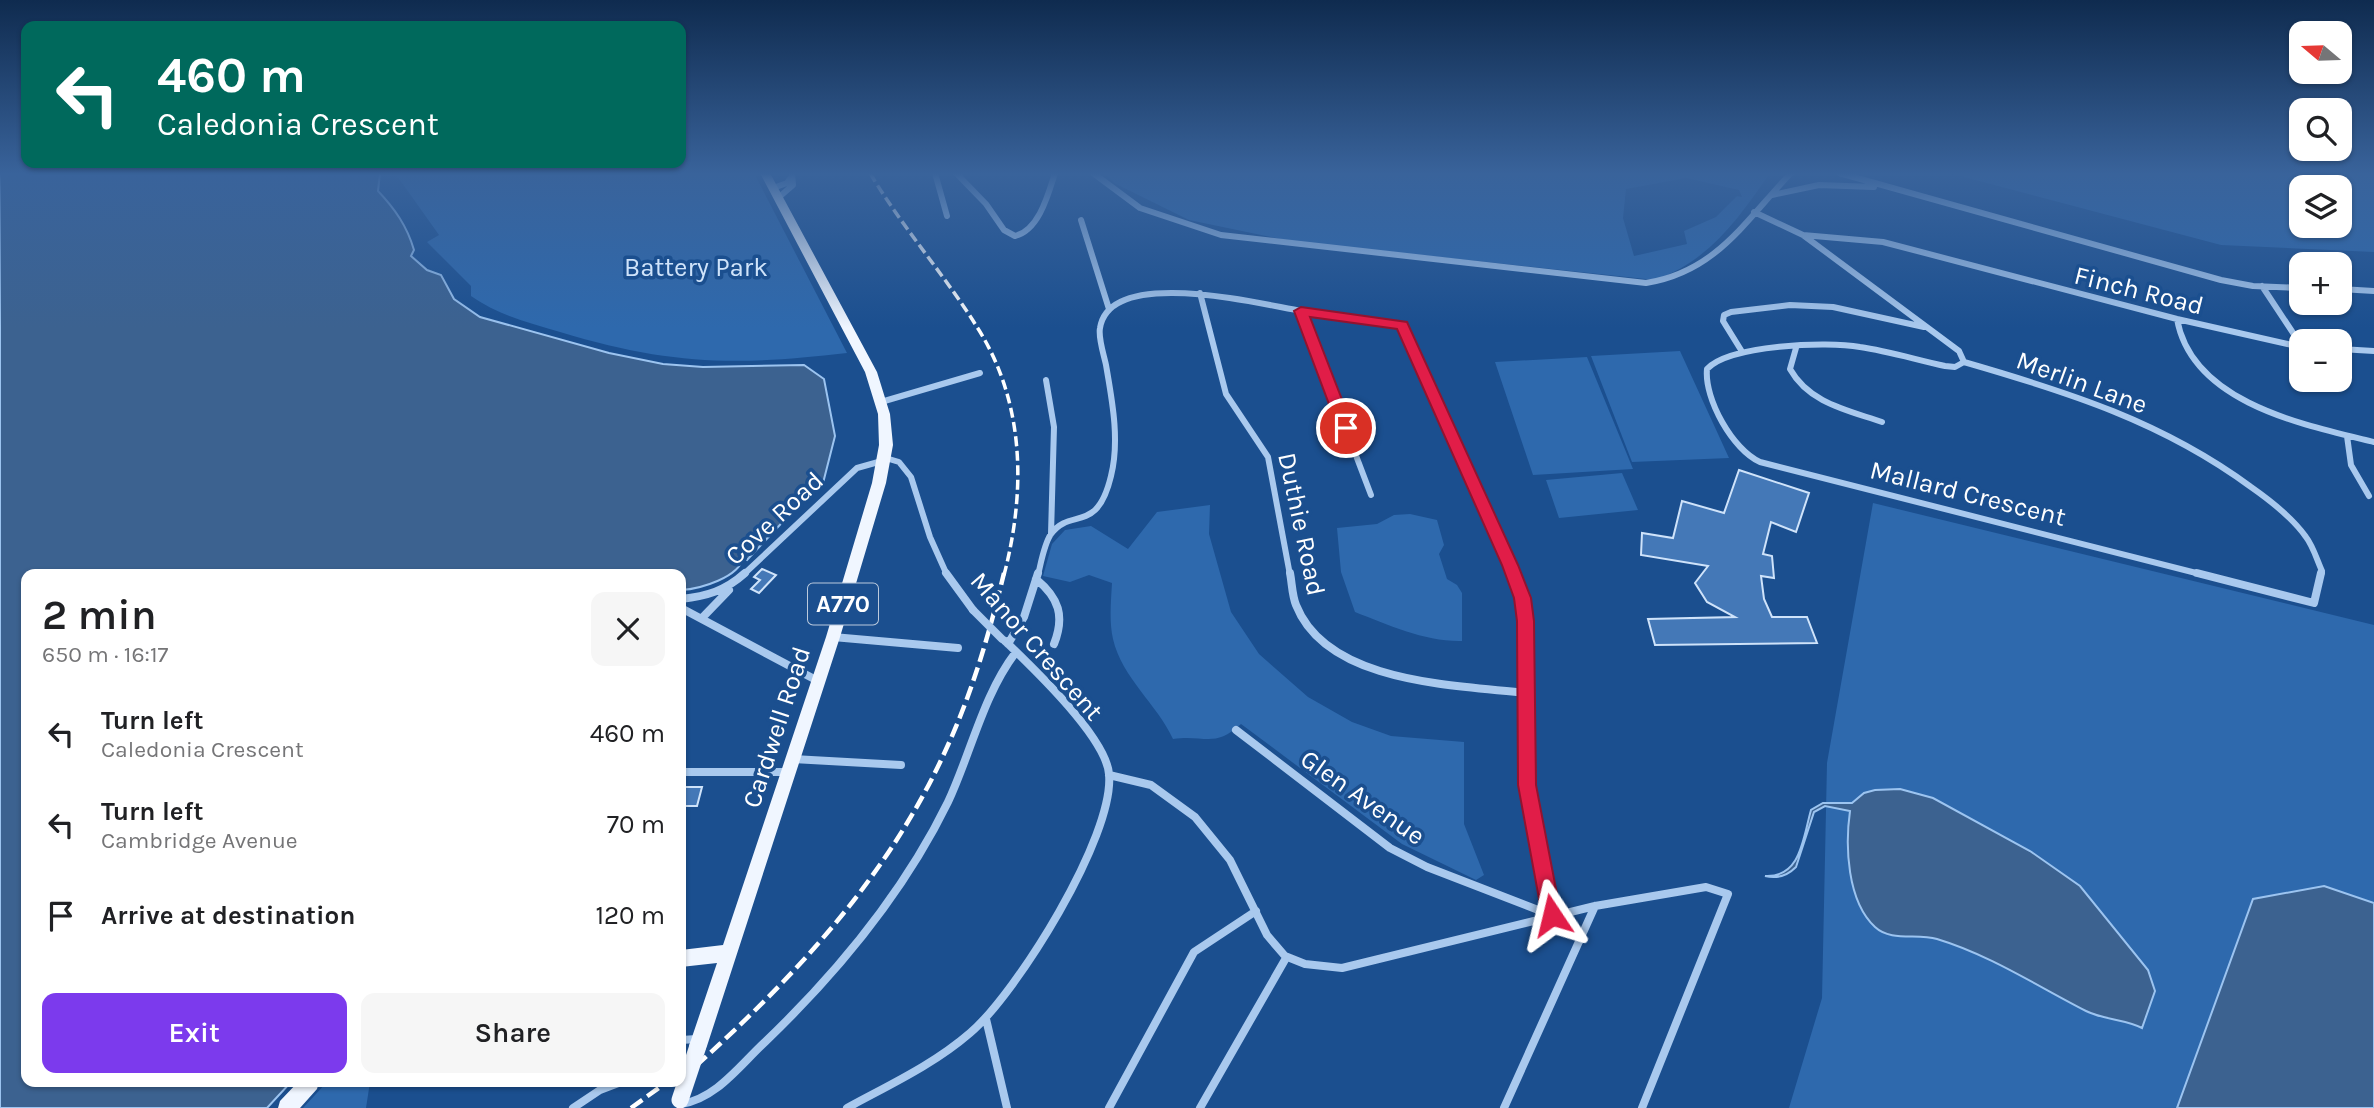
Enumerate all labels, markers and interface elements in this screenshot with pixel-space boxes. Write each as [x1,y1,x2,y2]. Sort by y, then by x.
north arrow [2289,21,2352,84]
map controls [2289,21,2352,392]
text: 460 m [157,47,306,104]
icon: left [42,49,133,140]
button: search [2289,98,2352,161]
text: Caledonia Crescent [157,106,439,143]
button: layers [2289,175,2352,238]
park label: Battery Park [624,252,768,283]
button: + [2289,252,2352,315]
street label: Finch Road [2071,259,2207,322]
button: − [2289,329,2352,392]
street label: Merlin Lane [2012,344,2152,420]
pin [1316,398,1376,458]
icon: arrive [1327,409,1365,447]
street label: Duthie Road [1271,450,1332,598]
street label: Mallard Crescent [1867,454,2069,533]
street label: Cove Road [719,465,830,572]
street label: Manor Crescent [964,566,1110,727]
road number: A770 [808,584,878,624]
text: 2 min [42,590,157,640]
button: close [591,592,665,666]
text: 650 m · 16:17 [42,641,168,668]
street label: Cardwell Road [736,643,817,812]
text: Turn left [101,705,203,736]
icon: left [42,715,80,753]
text: 460 m [590,718,665,749]
text: Caledonia Crescent [101,736,304,763]
street label: Glen Avenue [1295,743,1431,852]
text: Turn left [101,796,203,827]
icon: left [42,806,80,844]
text: 70 m [607,809,665,840]
text: Cambridge Avenue [101,827,298,854]
position arrow [1515,878,1589,952]
icon: arrive [42,897,80,935]
text: Arrive at destination [101,900,355,931]
text: 120 m [595,900,665,931]
button: Exit [42,993,347,1073]
button: Share [361,993,665,1073]

